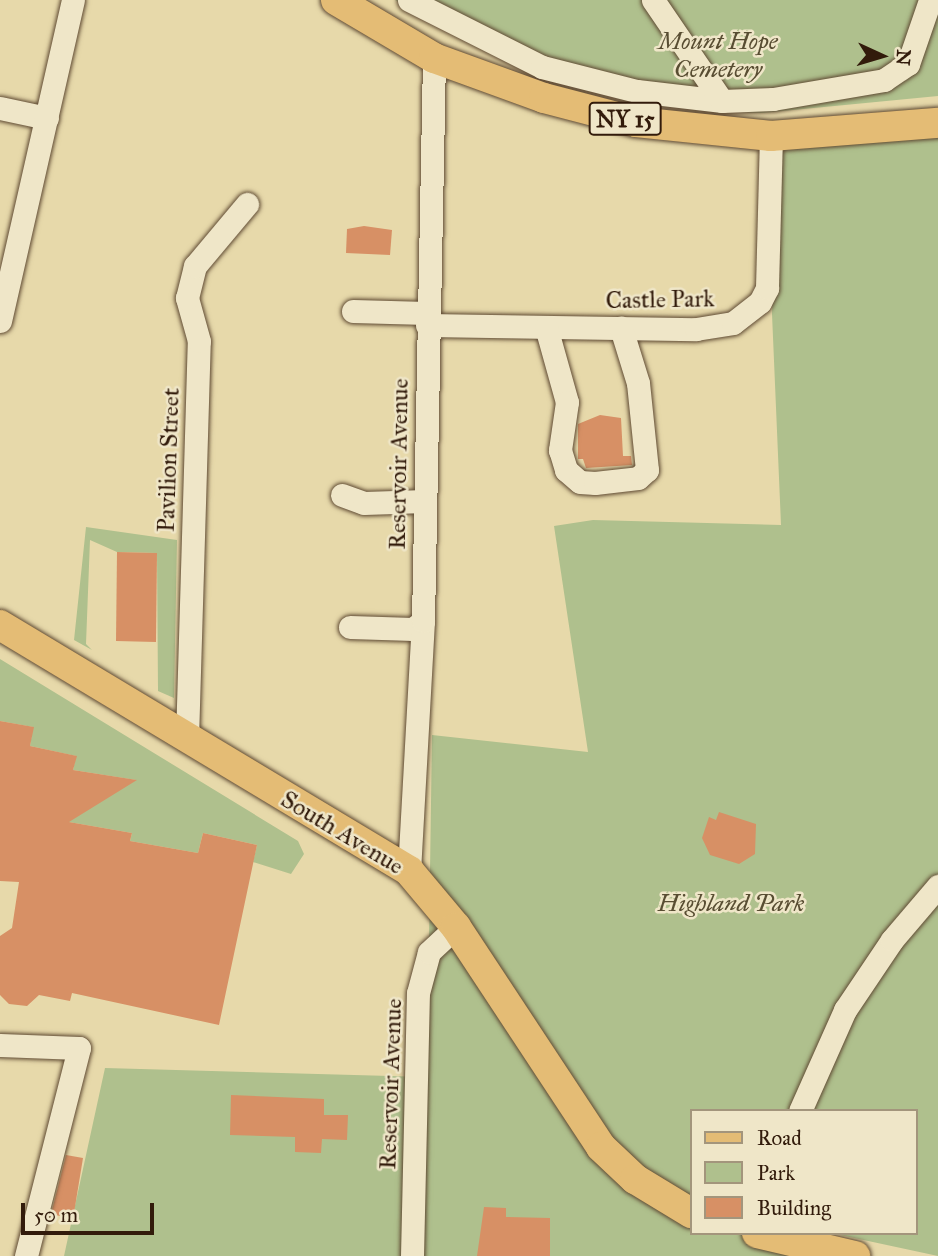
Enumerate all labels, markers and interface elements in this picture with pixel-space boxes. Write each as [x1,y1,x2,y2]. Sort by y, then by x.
north arrow [847,21,917,91]
park label: Mount Hope Cemetery [658,28,778,84]
text: N [891,49,915,66]
road number: NY 15 [588,100,662,138]
street label: Castle Park [605,285,715,315]
street label: Reservoir Avenue [383,378,415,550]
street label: Pavilion Street [152,387,186,533]
street label: South Avenue [275,785,409,881]
park label: Highland Park [658,890,804,918]
street label: Reservoir Avenue [374,998,408,1170]
legend [690,1109,917,1235]
text: Road [757,1125,802,1151]
text: Park [757,1160,795,1186]
scale bar [24,1190,158,1234]
text: Building [757,1195,831,1221]
text: 50 m [34,1202,78,1228]

